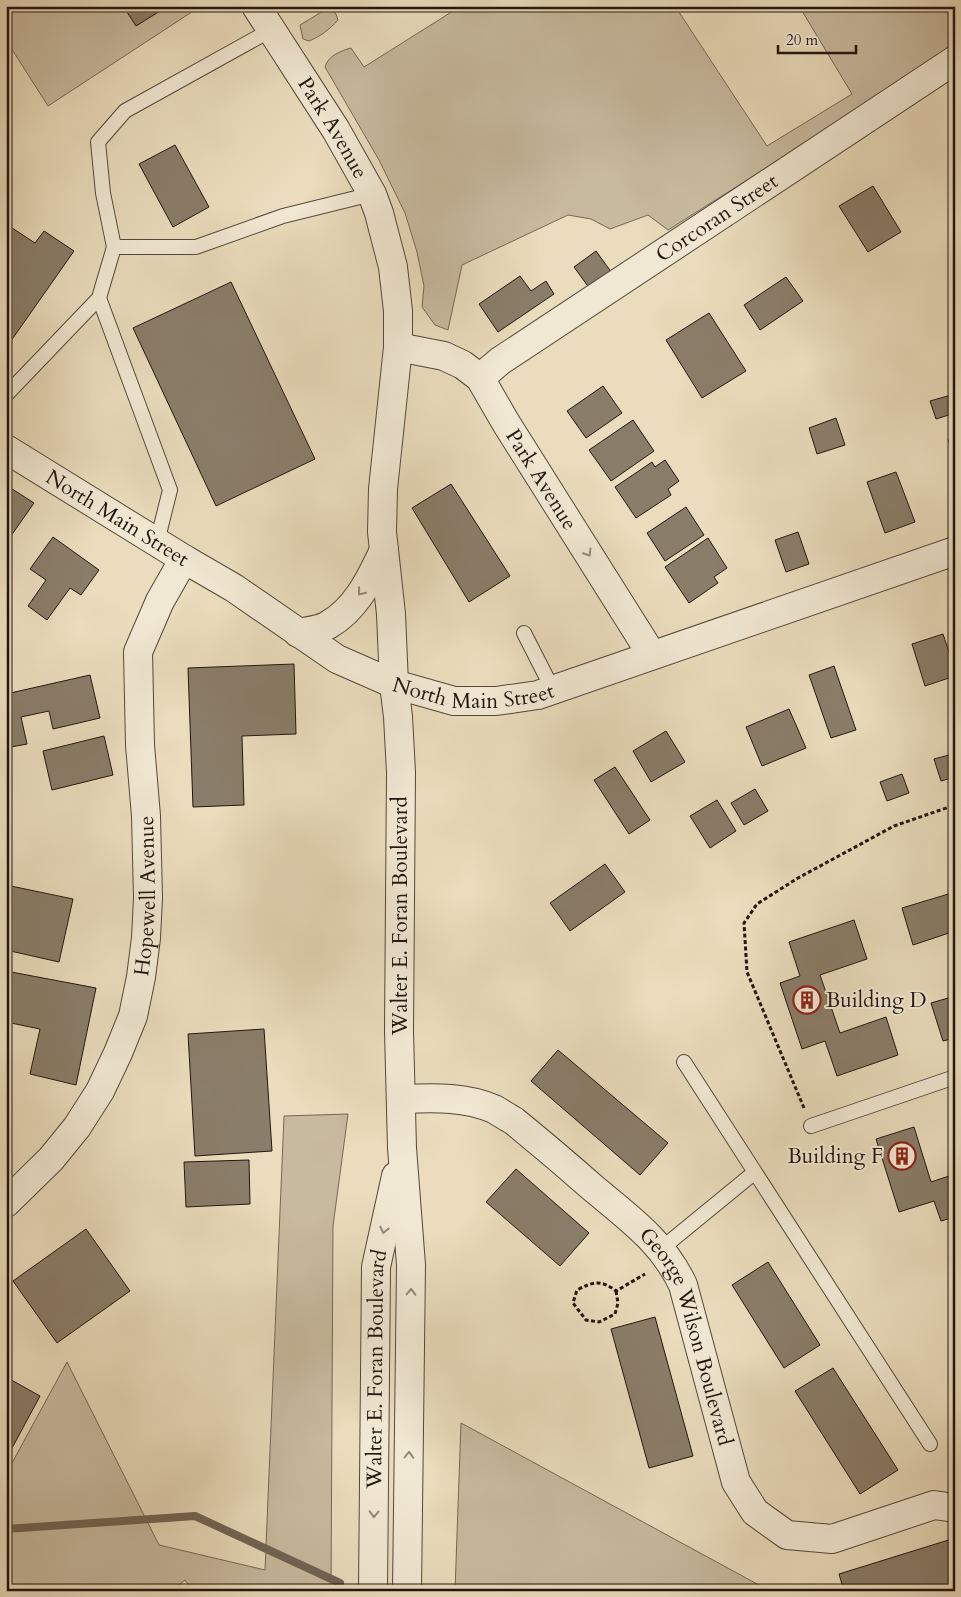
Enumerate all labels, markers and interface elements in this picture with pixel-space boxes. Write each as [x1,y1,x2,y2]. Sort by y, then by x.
scale bar [778,22,856,54]
text: 20 m [786,30,818,50]
street label: Park Avenue [291,71,375,184]
street label: Corcoran Street [650,167,784,269]
street label: Park Avenue [499,423,584,536]
street label: North Main Street [40,463,195,574]
one-way arrow [582,548,591,557]
one-way arrow [358,587,367,596]
street label: North Main Street [389,670,558,716]
street label: Walter E. Foran Boulevard [386,796,415,1037]
street label: Hopewell Avenue [127,815,163,978]
building icon: Building D [792,985,822,1015]
place label: Building D [826,986,927,1015]
building icon: Building F [887,1141,917,1171]
place label: Building F [788,1142,883,1171]
street label: George Wilson Boulevard [633,1221,740,1449]
one-way arrow [380,1225,390,1234]
street label: Walter E. Foran Boulevard [359,1247,394,1490]
one-way arrow [406,1288,416,1296]
one-way arrow [404,1450,414,1458]
one-way arrow [369,1510,379,1518]

